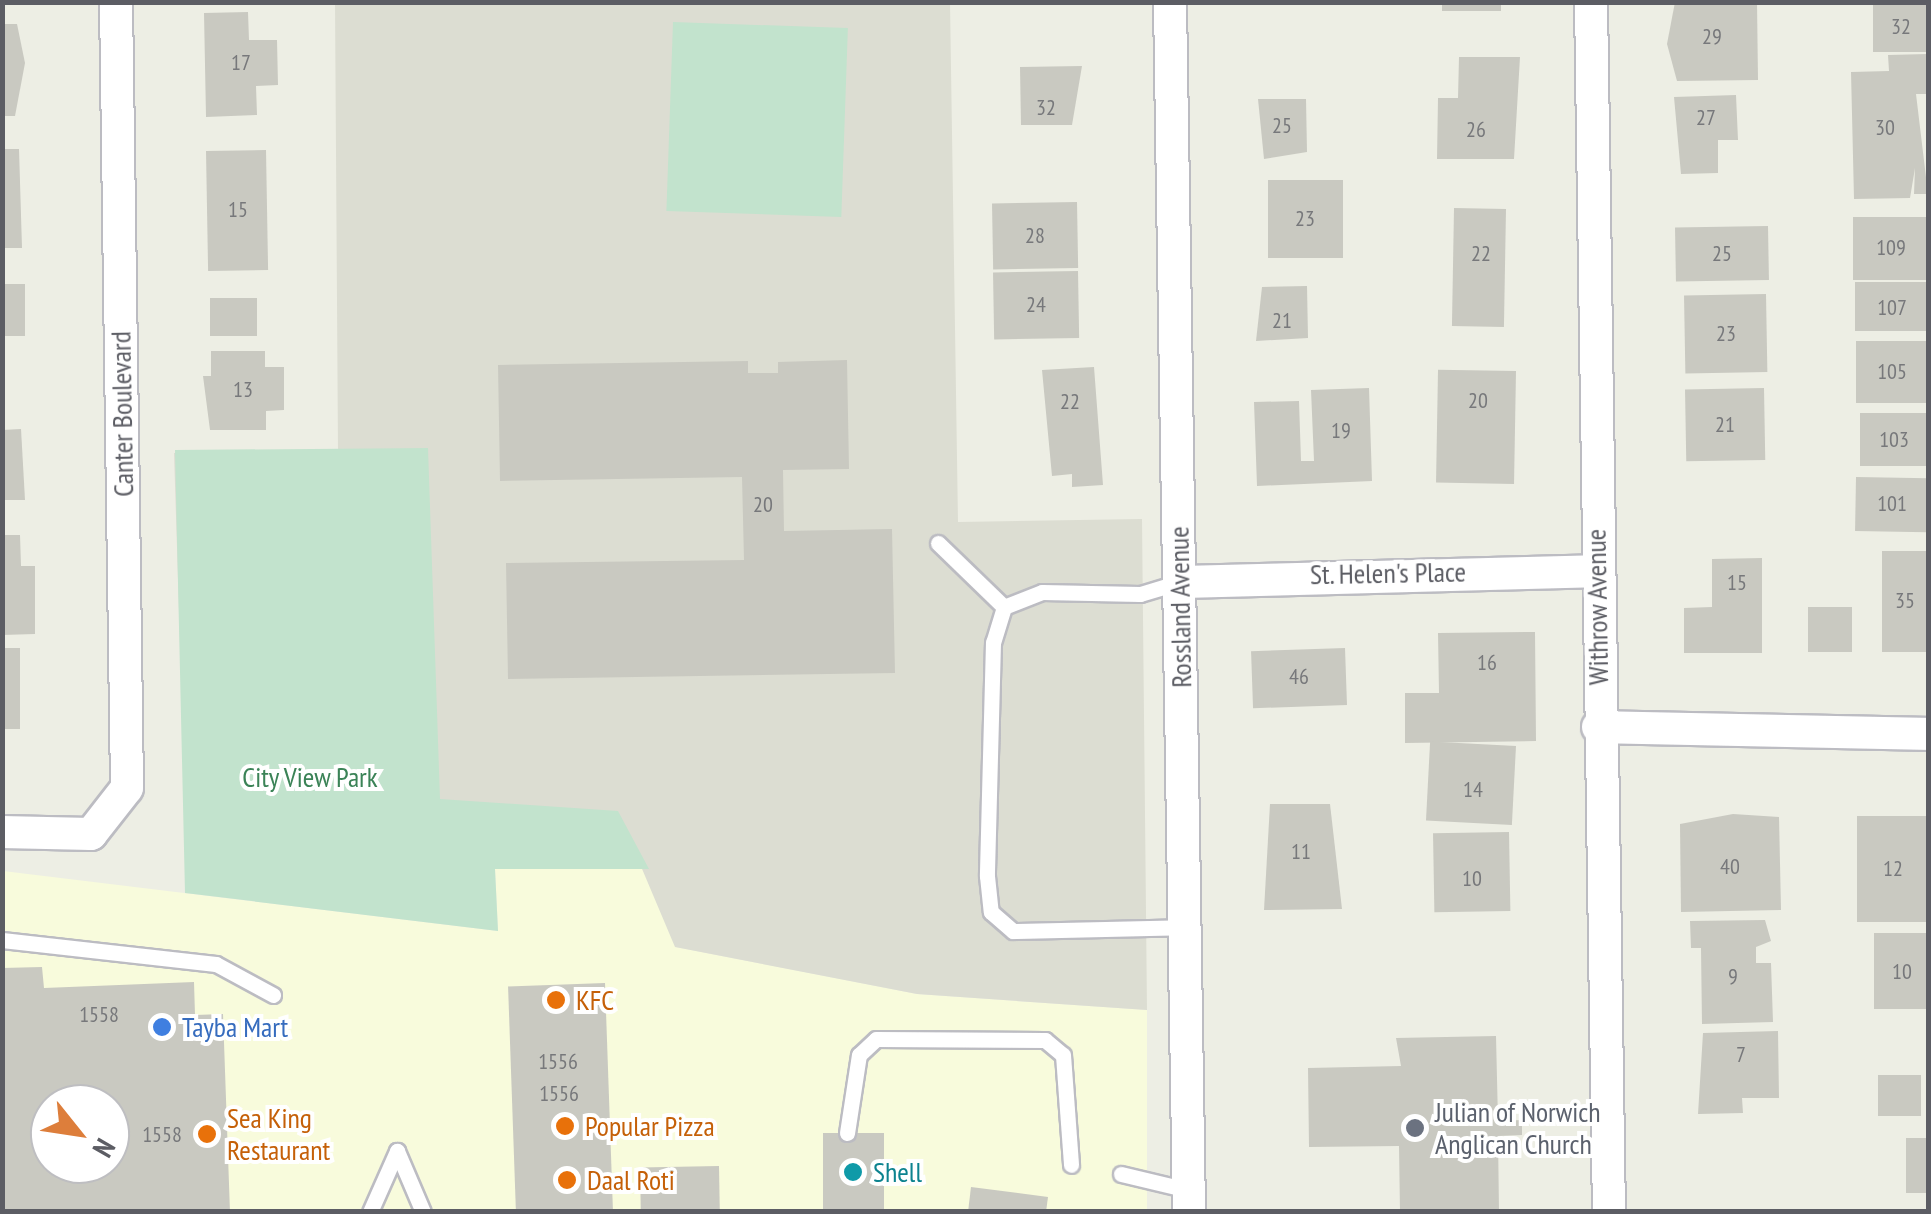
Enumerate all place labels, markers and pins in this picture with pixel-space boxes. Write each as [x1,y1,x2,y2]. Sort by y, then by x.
place label: KFC [576,983,614,1017]
marker: KFC [545,989,567,1011]
place label: Tayba Mart [182,1010,288,1044]
marker: Tayba Mart [151,1016,173,1038]
place label: Julian of Norwich Anglican Church [1435,1095,1601,1161]
place label: Sea King Restaurant [227,1101,330,1167]
place label: Popular Pizza [585,1109,715,1143]
marker: Popular Pizza [554,1115,576,1137]
marker: Julian of Norwich Anglican Church [1404,1117,1426,1139]
marker: Sea King Restaurant [196,1123,218,1145]
place label: Shell [873,1155,922,1189]
marker: Shell [842,1161,864,1183]
place label: Daal Roti [587,1163,675,1197]
marker: Daal Roti [556,1169,578,1191]

